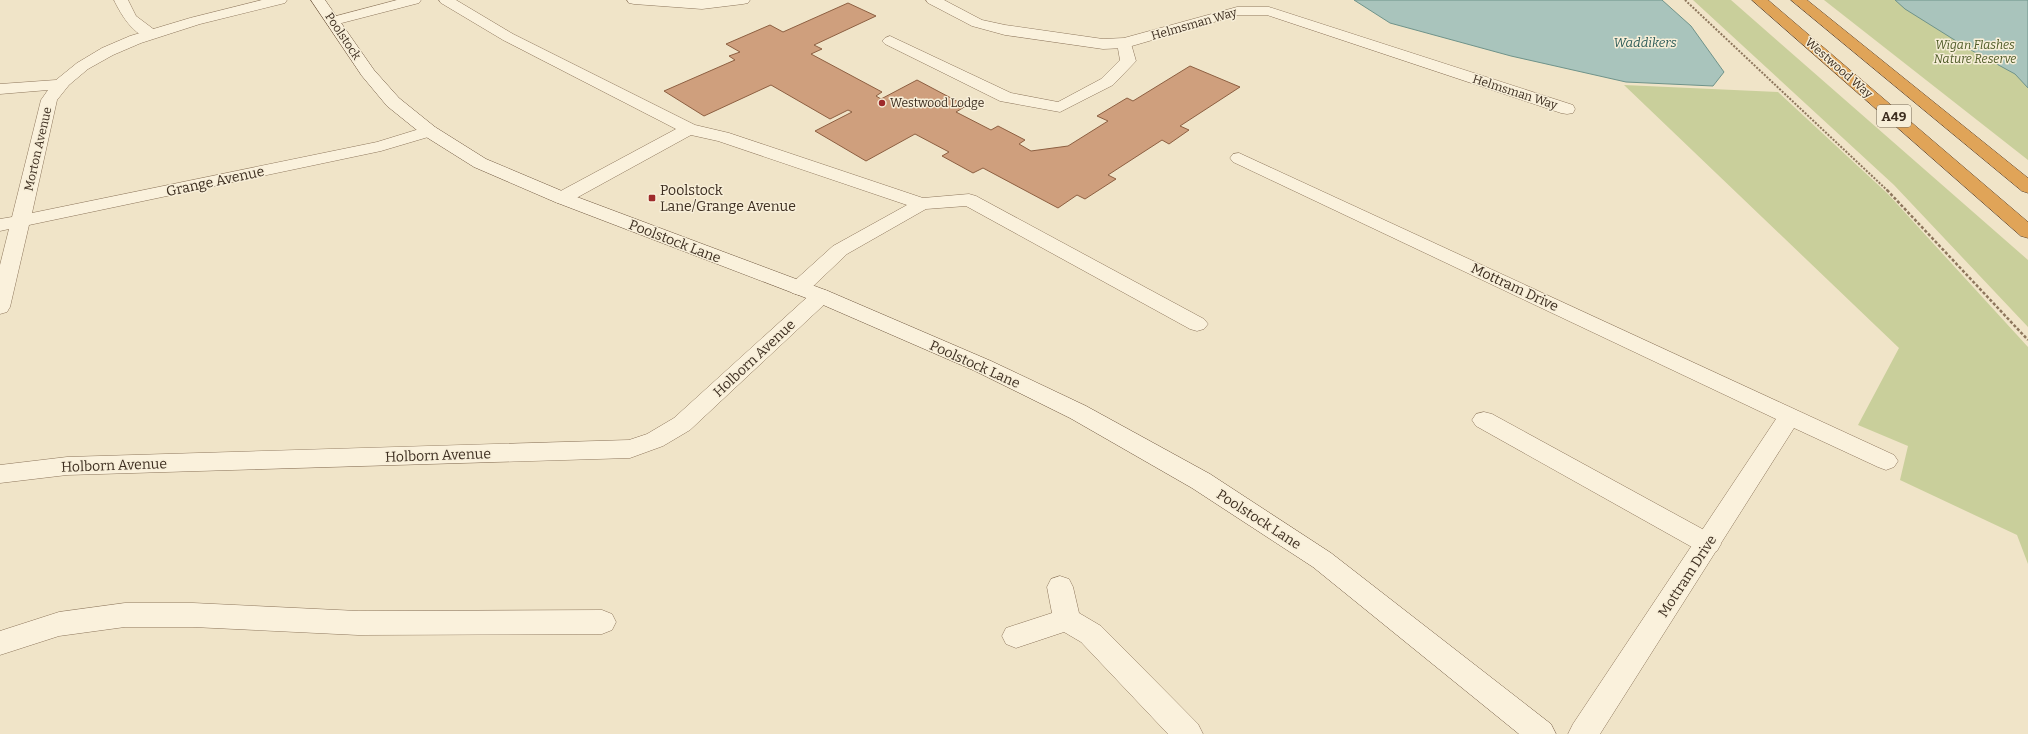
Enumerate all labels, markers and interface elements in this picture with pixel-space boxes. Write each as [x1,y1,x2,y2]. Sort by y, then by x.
street label: Helmsman Way [1150,5,1239,43]
street label: Poolstock [322,10,364,62]
water label: Waddikers [1613,35,1677,50]
street label: Westwood Way [1803,35,1876,101]
park label: Wigan Flashes Nature Reserve [1934,38,2016,66]
street label: Helmsman Way [1471,72,1560,113]
place label: Westwood Lodge [890,96,984,110]
marker: Westwood Lodge [877,98,887,108]
road number: A49 [1877,105,1911,127]
street label: Morton Avenue [22,106,54,192]
street label: Grange Avenue [164,163,266,200]
place label: Poolstock Lane/Grange Avenue [660,182,796,215]
marker: Poolstock Lane/Grange Avenue [647,193,657,203]
street label: Poolstock Lane [626,216,723,267]
street label: Mottram Drive [1468,260,1561,315]
street label: Holborn Avenue [710,316,799,401]
street label: Poolstock Lane [927,337,1023,392]
street label: Holborn Avenue [385,445,491,466]
street label: Holborn Avenue [61,455,167,476]
street label: Poolstock Lane [1213,486,1304,553]
street label: Mottram Drive [1655,532,1720,621]

